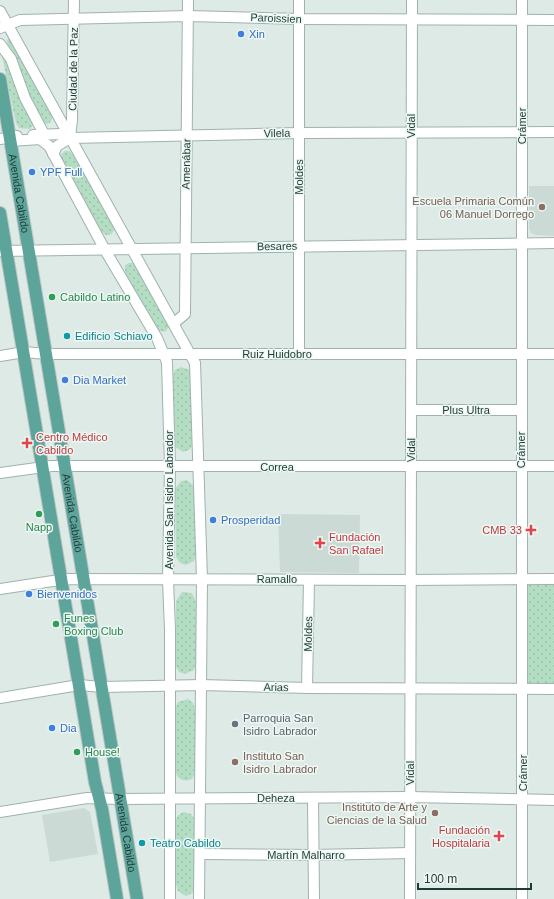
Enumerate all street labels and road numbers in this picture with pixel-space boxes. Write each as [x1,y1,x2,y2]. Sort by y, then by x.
street label: Paroissien [250,11,302,25]
street label: Ciudad de la Paz [66,27,80,111]
street label: Crámer [516,107,528,144]
street label: Vidal [405,114,417,138]
street label: Vilela [264,127,291,139]
street label: Amenábar [180,138,192,189]
street label: Avenida Cabildo [7,153,32,234]
street label: Moldes [293,159,305,195]
street label: Besares [257,240,298,252]
street label: Ruiz Huidobro [242,348,312,360]
street label: Plus Ultra [442,404,491,416]
street label: Avenida San Isidro Labrador [163,430,175,570]
street label: Crámer [515,431,527,468]
street label: Vidal [405,438,417,462]
street label: Correa [260,461,295,473]
street label: Avenida Cabildo [60,473,85,553]
street label: Ramallo [257,573,297,585]
street label: Moldes [302,616,314,652]
street label: Arias [263,681,289,693]
street label: Crámer [517,754,529,791]
street label: Vidal [404,761,416,785]
street label: Avenida Cabildo [113,792,138,873]
street label: Deheza [257,792,296,804]
street label: Martín Malharro [267,849,345,861]

